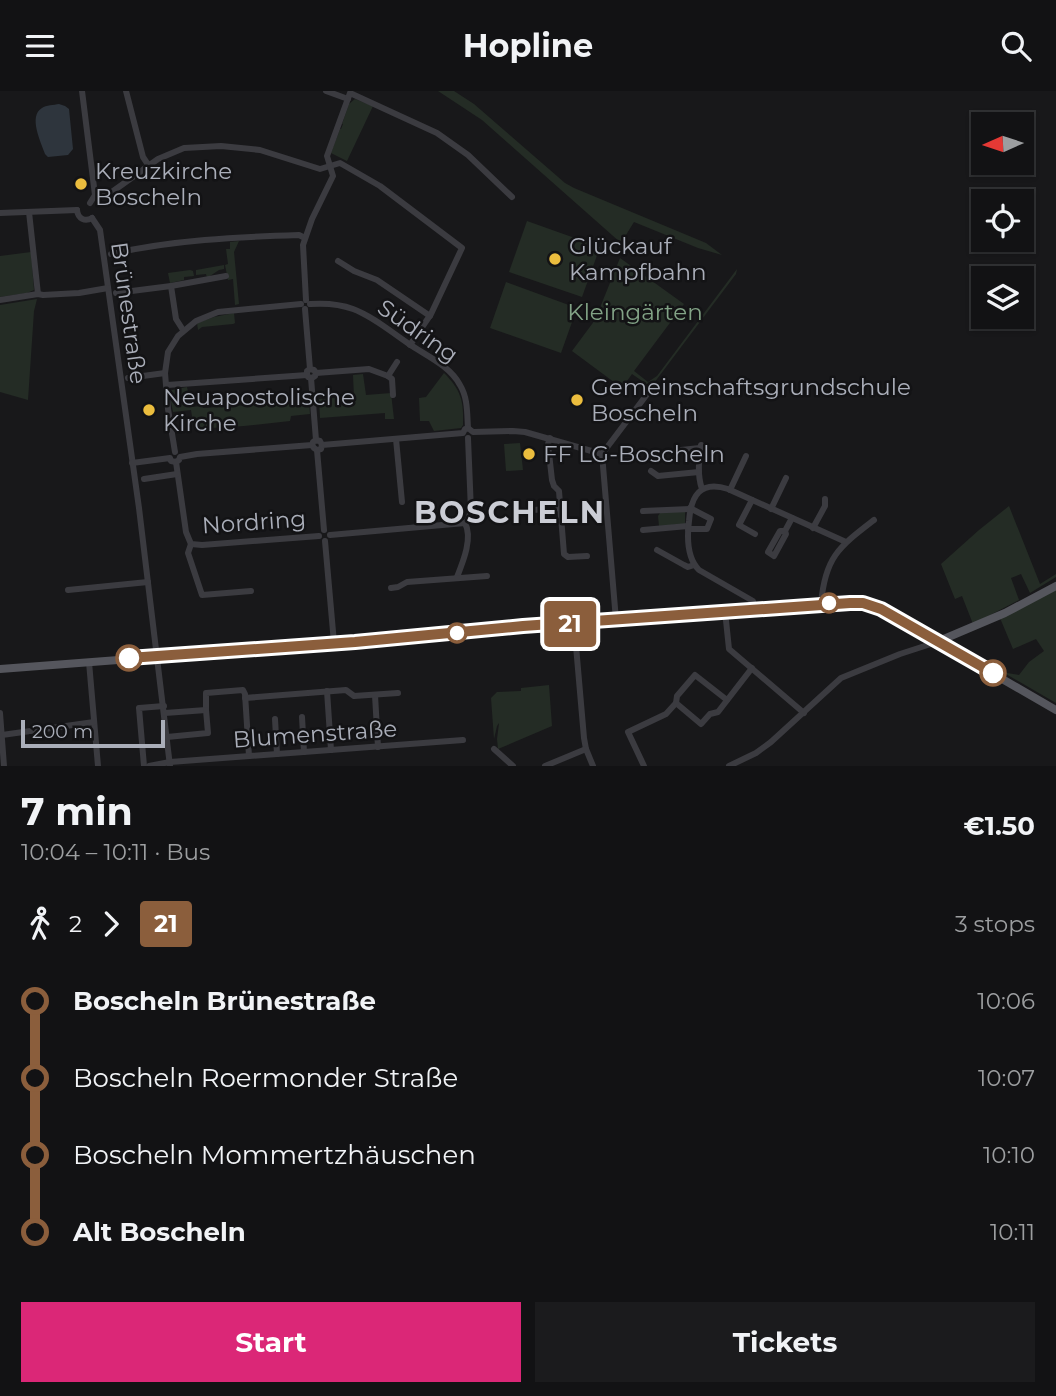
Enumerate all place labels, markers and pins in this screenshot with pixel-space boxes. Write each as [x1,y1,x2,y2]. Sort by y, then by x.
place label: Kreuzkirche Boscheln [95,157,232,211]
marker: Kreuzkirche Boscheln [73,176,89,192]
place label: Glückauf Kampfbahn [569,232,707,286]
marker: Glückauf Kampfbahn [547,251,563,267]
place label: Gemeinschaftsgrundschule Boscheln [591,373,911,427]
place label: Neuapostolische Kirche [163,383,355,437]
marker: Gemeinschaftsgrundschule Boscheln [569,392,585,408]
marker: Neuapostolische Kirche [141,402,157,418]
place label: FF LG-Boscheln [543,440,725,468]
marker: FF LG-Boscheln [521,446,537,462]
unlabelled marker [819,593,839,613]
unlabelled marker [447,623,467,643]
unlabelled marker [116,645,142,671]
unlabelled marker [980,660,1006,686]

